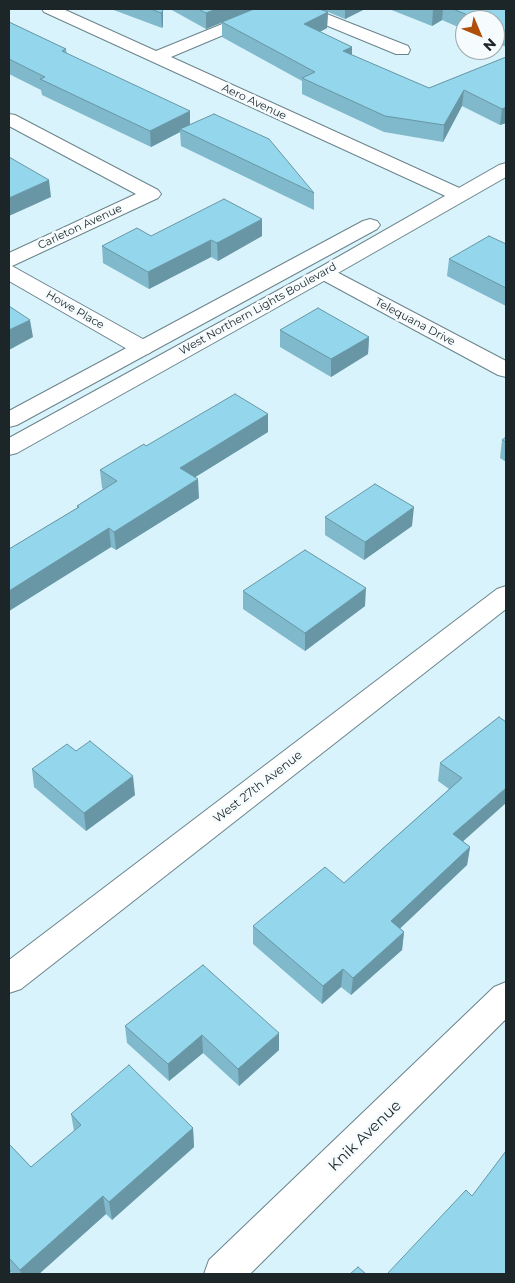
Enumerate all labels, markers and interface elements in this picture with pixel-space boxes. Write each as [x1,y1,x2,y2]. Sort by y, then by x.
north arrow [455,10,505,60]
text: N [480,35,500,55]
street label: Aero Avenue [219,81,289,123]
street label: Carleton Avenue [36,202,124,252]
street label: West Northern Lights Boulevard [177,260,339,358]
street label: Howe Place [44,288,106,332]
street label: Telequana Drive [373,295,457,349]
street label: West 27th Avenue [211,748,305,826]
street label: Knik Avenue [325,1097,405,1175]

